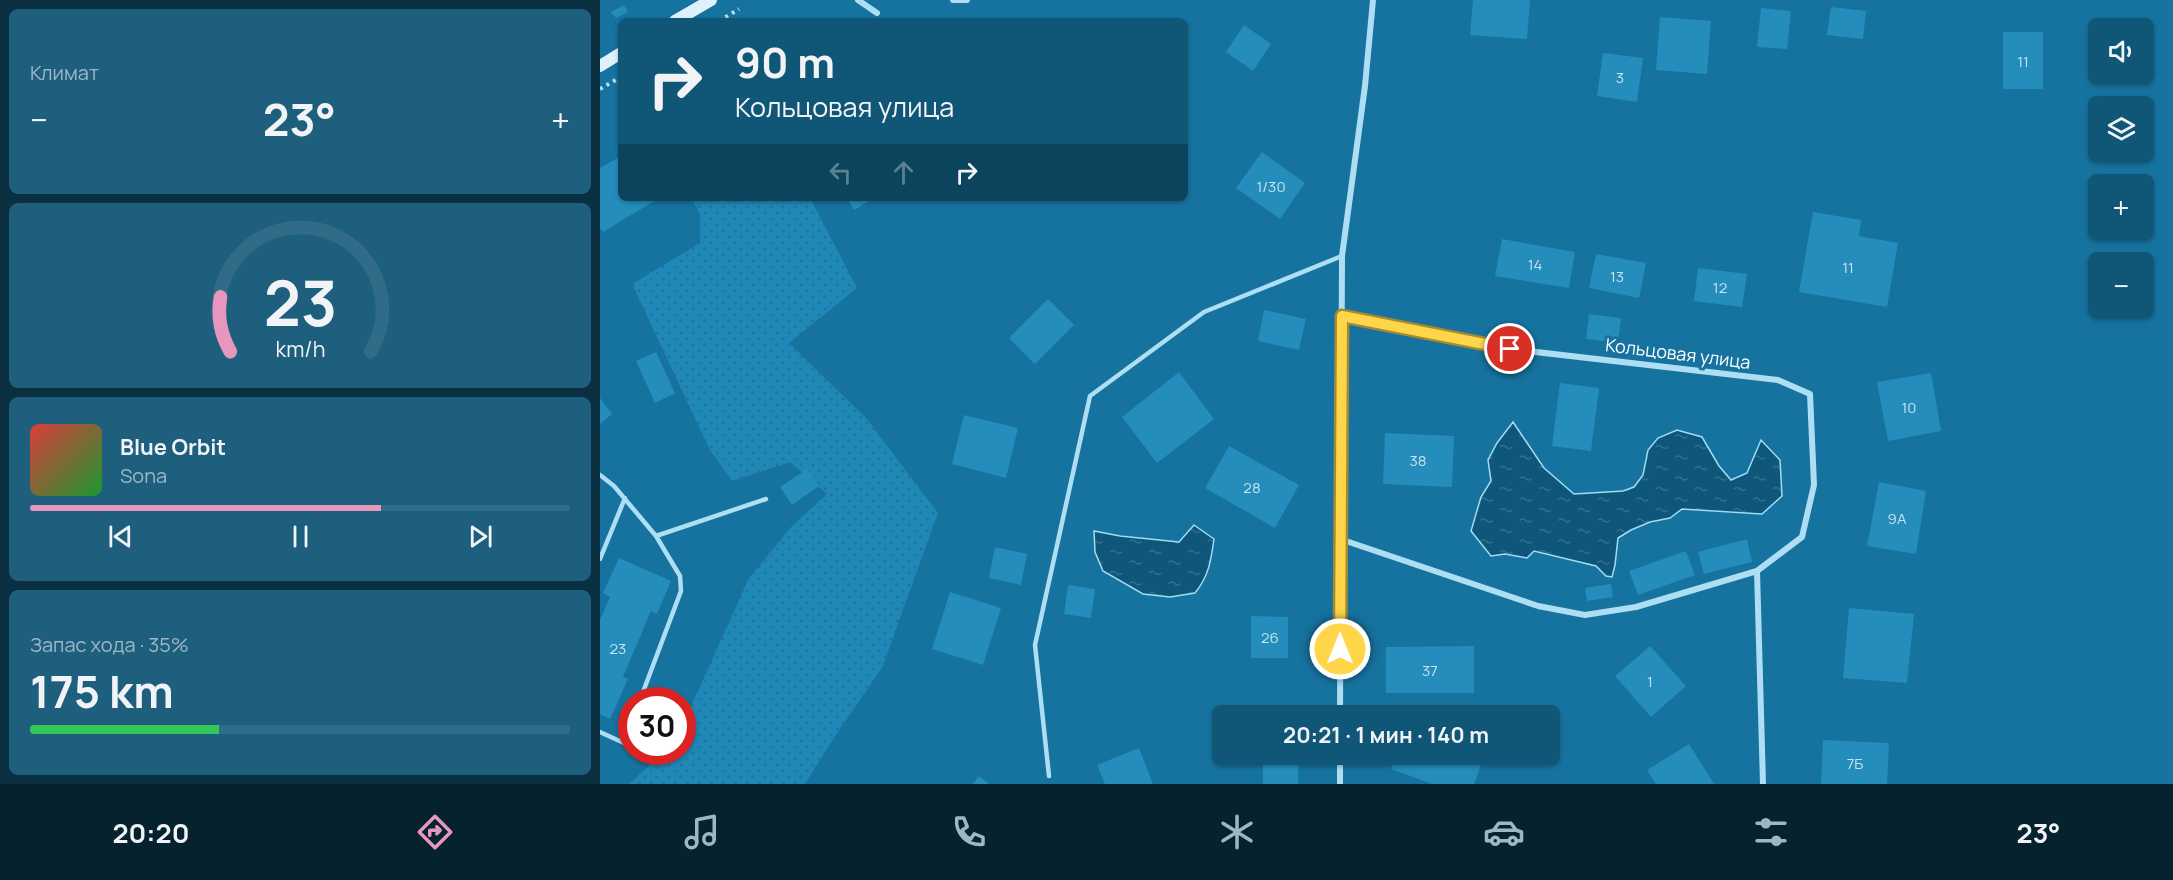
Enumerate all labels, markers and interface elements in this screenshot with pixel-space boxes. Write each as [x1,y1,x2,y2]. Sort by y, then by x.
map controls [2088,18,2154,318]
button: sound [2088,18,2154,84]
text: 90 m [735,33,835,91]
icon: right [636,42,714,120]
house number: 11 [2017,51,2029,72]
text: Климат [30,59,99,86]
house number: 3 [1616,67,1624,88]
text: 23° [263,88,336,150]
text: Кольцовая улица [735,88,954,125]
button: layers [2088,96,2154,162]
text: − [30,97,48,142]
text: + [551,97,570,142]
icon: left [824,156,857,189]
icon: ahead [887,156,920,189]
icon: right [950,156,983,189]
button: + [2088,174,2154,240]
house number: 1/30 [1256,176,1286,197]
button: − [2088,252,2154,318]
house number: 14 [1528,254,1542,275]
house number: 11 [1842,257,1854,278]
text: 23 [263,259,337,345]
house number: 13 [1610,266,1624,287]
house number: 12 [1713,277,1727,298]
pin [1484,323,1535,374]
icon: arrive [1493,332,1526,365]
street label: Кольцовая улица [1604,332,1752,374]
text: km/h [275,335,325,364]
house number: 10 [1902,397,1917,418]
text: Blue Orbit [120,432,226,462]
house number: 38 [1409,450,1427,471]
text: Sona [120,462,167,489]
house number: 28 [1243,477,1261,498]
house number: 9А [1888,508,1907,529]
icon: previous [104,520,137,553]
icon: pause [284,520,317,553]
icon: next [464,520,497,553]
position arrow [1308,617,1372,681]
house number: 26 [1261,627,1279,648]
text: Запас хода · 35% [30,631,189,658]
house number: 23 [610,638,626,659]
text: 175 km [30,660,174,722]
house number: 37 [1422,660,1438,681]
house number: 1 [1647,671,1653,692]
speed limit sign: 30 [618,687,696,765]
text: 20:21 · 1 мин · 140 m [1283,720,1489,750]
house number: 7Б [1847,753,1863,774]
icon: directions [414,811,456,853]
icon: music [681,811,723,853]
icon: phone [948,811,990,853]
icon: climate [1216,811,1258,853]
icon: car [1483,811,1525,853]
icon: filters [1750,811,1792,853]
text: 20:20 [113,814,189,851]
text: 23° [2017,814,2060,851]

